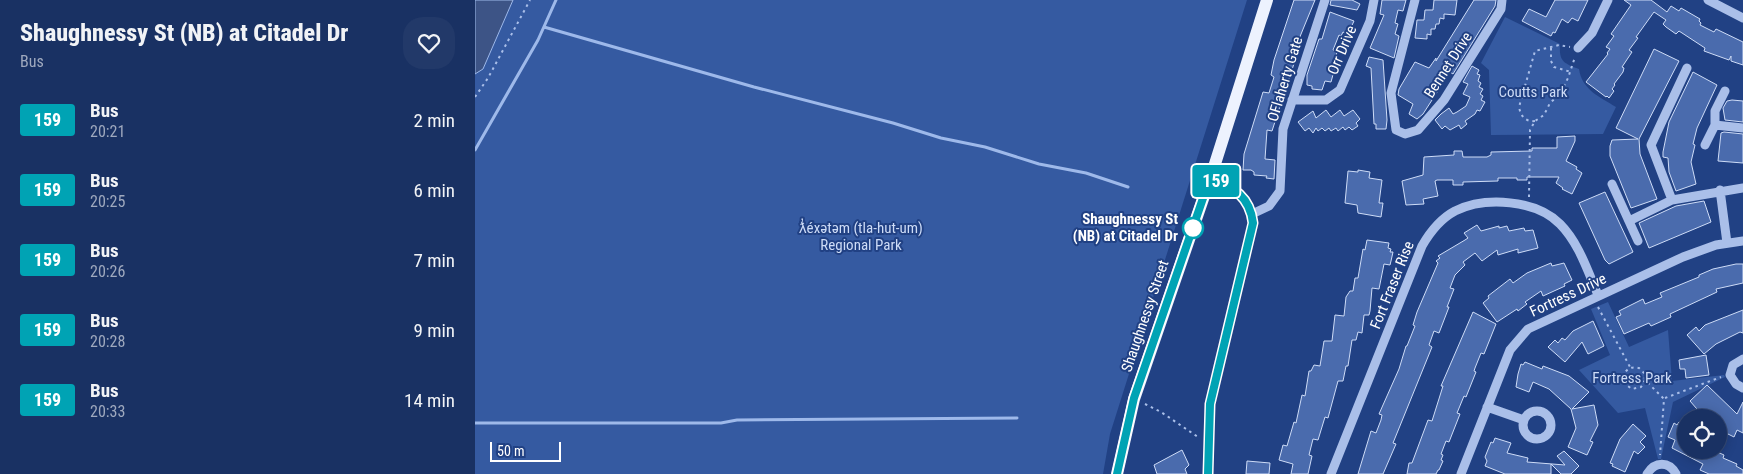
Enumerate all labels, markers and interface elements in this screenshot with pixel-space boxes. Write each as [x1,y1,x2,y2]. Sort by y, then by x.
button: heart [403,17,455,69]
text: Shaughnessy St (NB) at Citadel Dr [20,19,348,47]
street label: Orr Drive [1324,23,1360,77]
street label: Bennet Drive [1420,29,1476,101]
street label: OFlaherty Gate [1264,34,1306,124]
text: Bus [20,52,44,71]
park label: Coutts Park [1498,83,1568,101]
text: Bus [90,99,119,122]
text: 159 [34,109,61,130]
text: 2 min [413,109,455,132]
text: 20:21 [90,122,125,141]
line badge: 159 [1187,165,1245,197]
text: Bus [90,169,119,192]
text: 159 [1202,170,1230,191]
text: 159 [34,179,61,200]
text: 6 min [413,179,455,202]
text: 20:25 [90,192,125,211]
place label: Shaughnessy St (NB) at Citadel Dr [1073,210,1178,245]
marker: Shaughnessy St (NB) at Citadel Dr [1182,217,1204,239]
park label: ƛ̓éxətəm (tla-hut-um) Regional Park [799,218,923,254]
street label: Fort Fraser Rise [1366,238,1418,332]
text: Bus [90,239,119,262]
text: 159 [34,249,61,270]
text: 7 min [413,249,455,272]
street label: Shaughnessy Street [1117,258,1173,374]
text: 20:26 [90,262,125,281]
street label: Fortress Drive [1527,269,1609,321]
text: Bus [90,309,119,332]
text: 159 [34,319,61,340]
text: 9 min [413,319,455,342]
text: 20:28 [90,332,125,351]
park label: Fortress Park [1592,369,1672,387]
text: Bus [90,379,119,402]
text: 159 [34,389,61,410]
text: 14 min [404,389,455,412]
text: 20:33 [90,402,125,421]
map controls [1677,409,1727,459]
button: locate [1677,409,1727,459]
scale bar [490,439,561,462]
text: 50 m [497,443,525,459]

